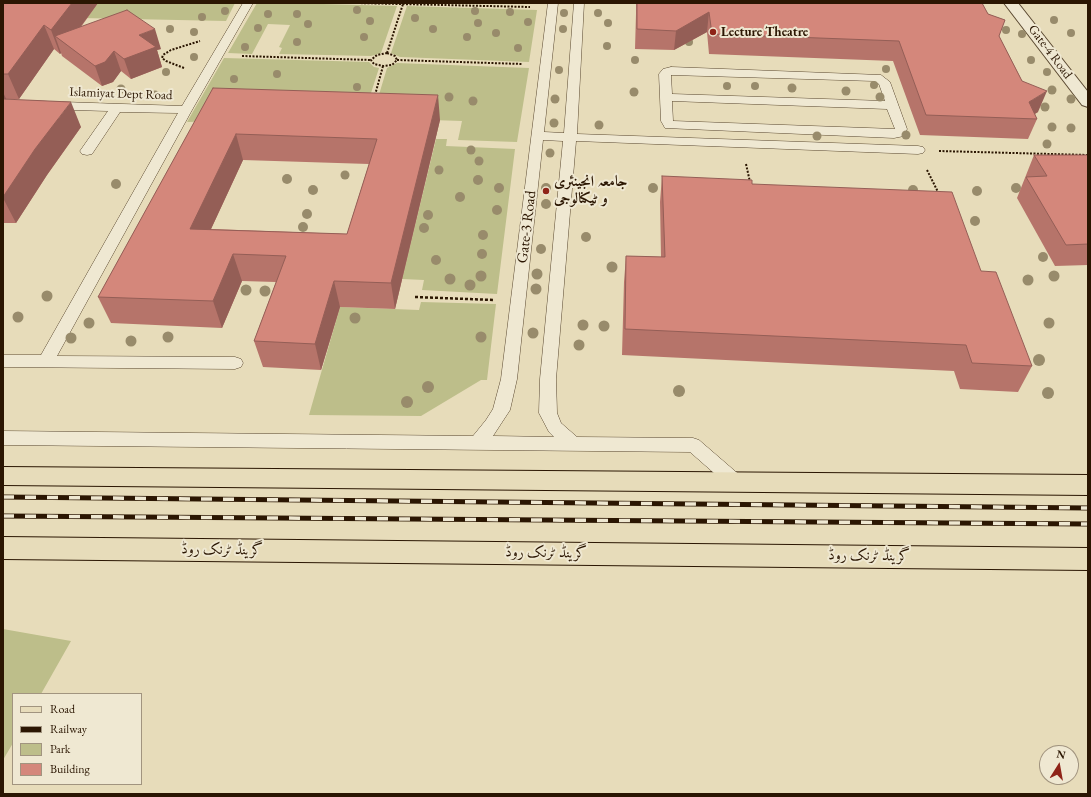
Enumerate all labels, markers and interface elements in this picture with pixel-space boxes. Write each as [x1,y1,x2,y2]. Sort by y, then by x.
street label: Gate-4 Road [1025,22,1075,82]
place label: Lecture Theatre [721,24,808,40]
marker: Lecture Theatre [708,27,718,37]
street label: Islamiyat Dept Road [69,84,173,104]
place label: جامعہ انجینئری و ٹیکنالوجی [554,173,627,208]
marker: جامعہ انجینئری و ٹیکنالوجی [541,186,551,196]
street label: Gate-3 Road [514,190,540,264]
street label: گرینڈ ٹرنک روڈ [181,540,263,560]
street label: گرینڈ ٹرنک روڈ [505,543,587,563]
street label: گرینڈ ٹرنک روڈ [828,546,910,566]
legend [12,693,142,785]
text: Road [50,701,75,717]
text: Railway [50,721,87,737]
text: Park [50,741,70,757]
north arrow [1039,745,1079,785]
text: N [1055,746,1067,762]
text: Building [50,761,90,777]

